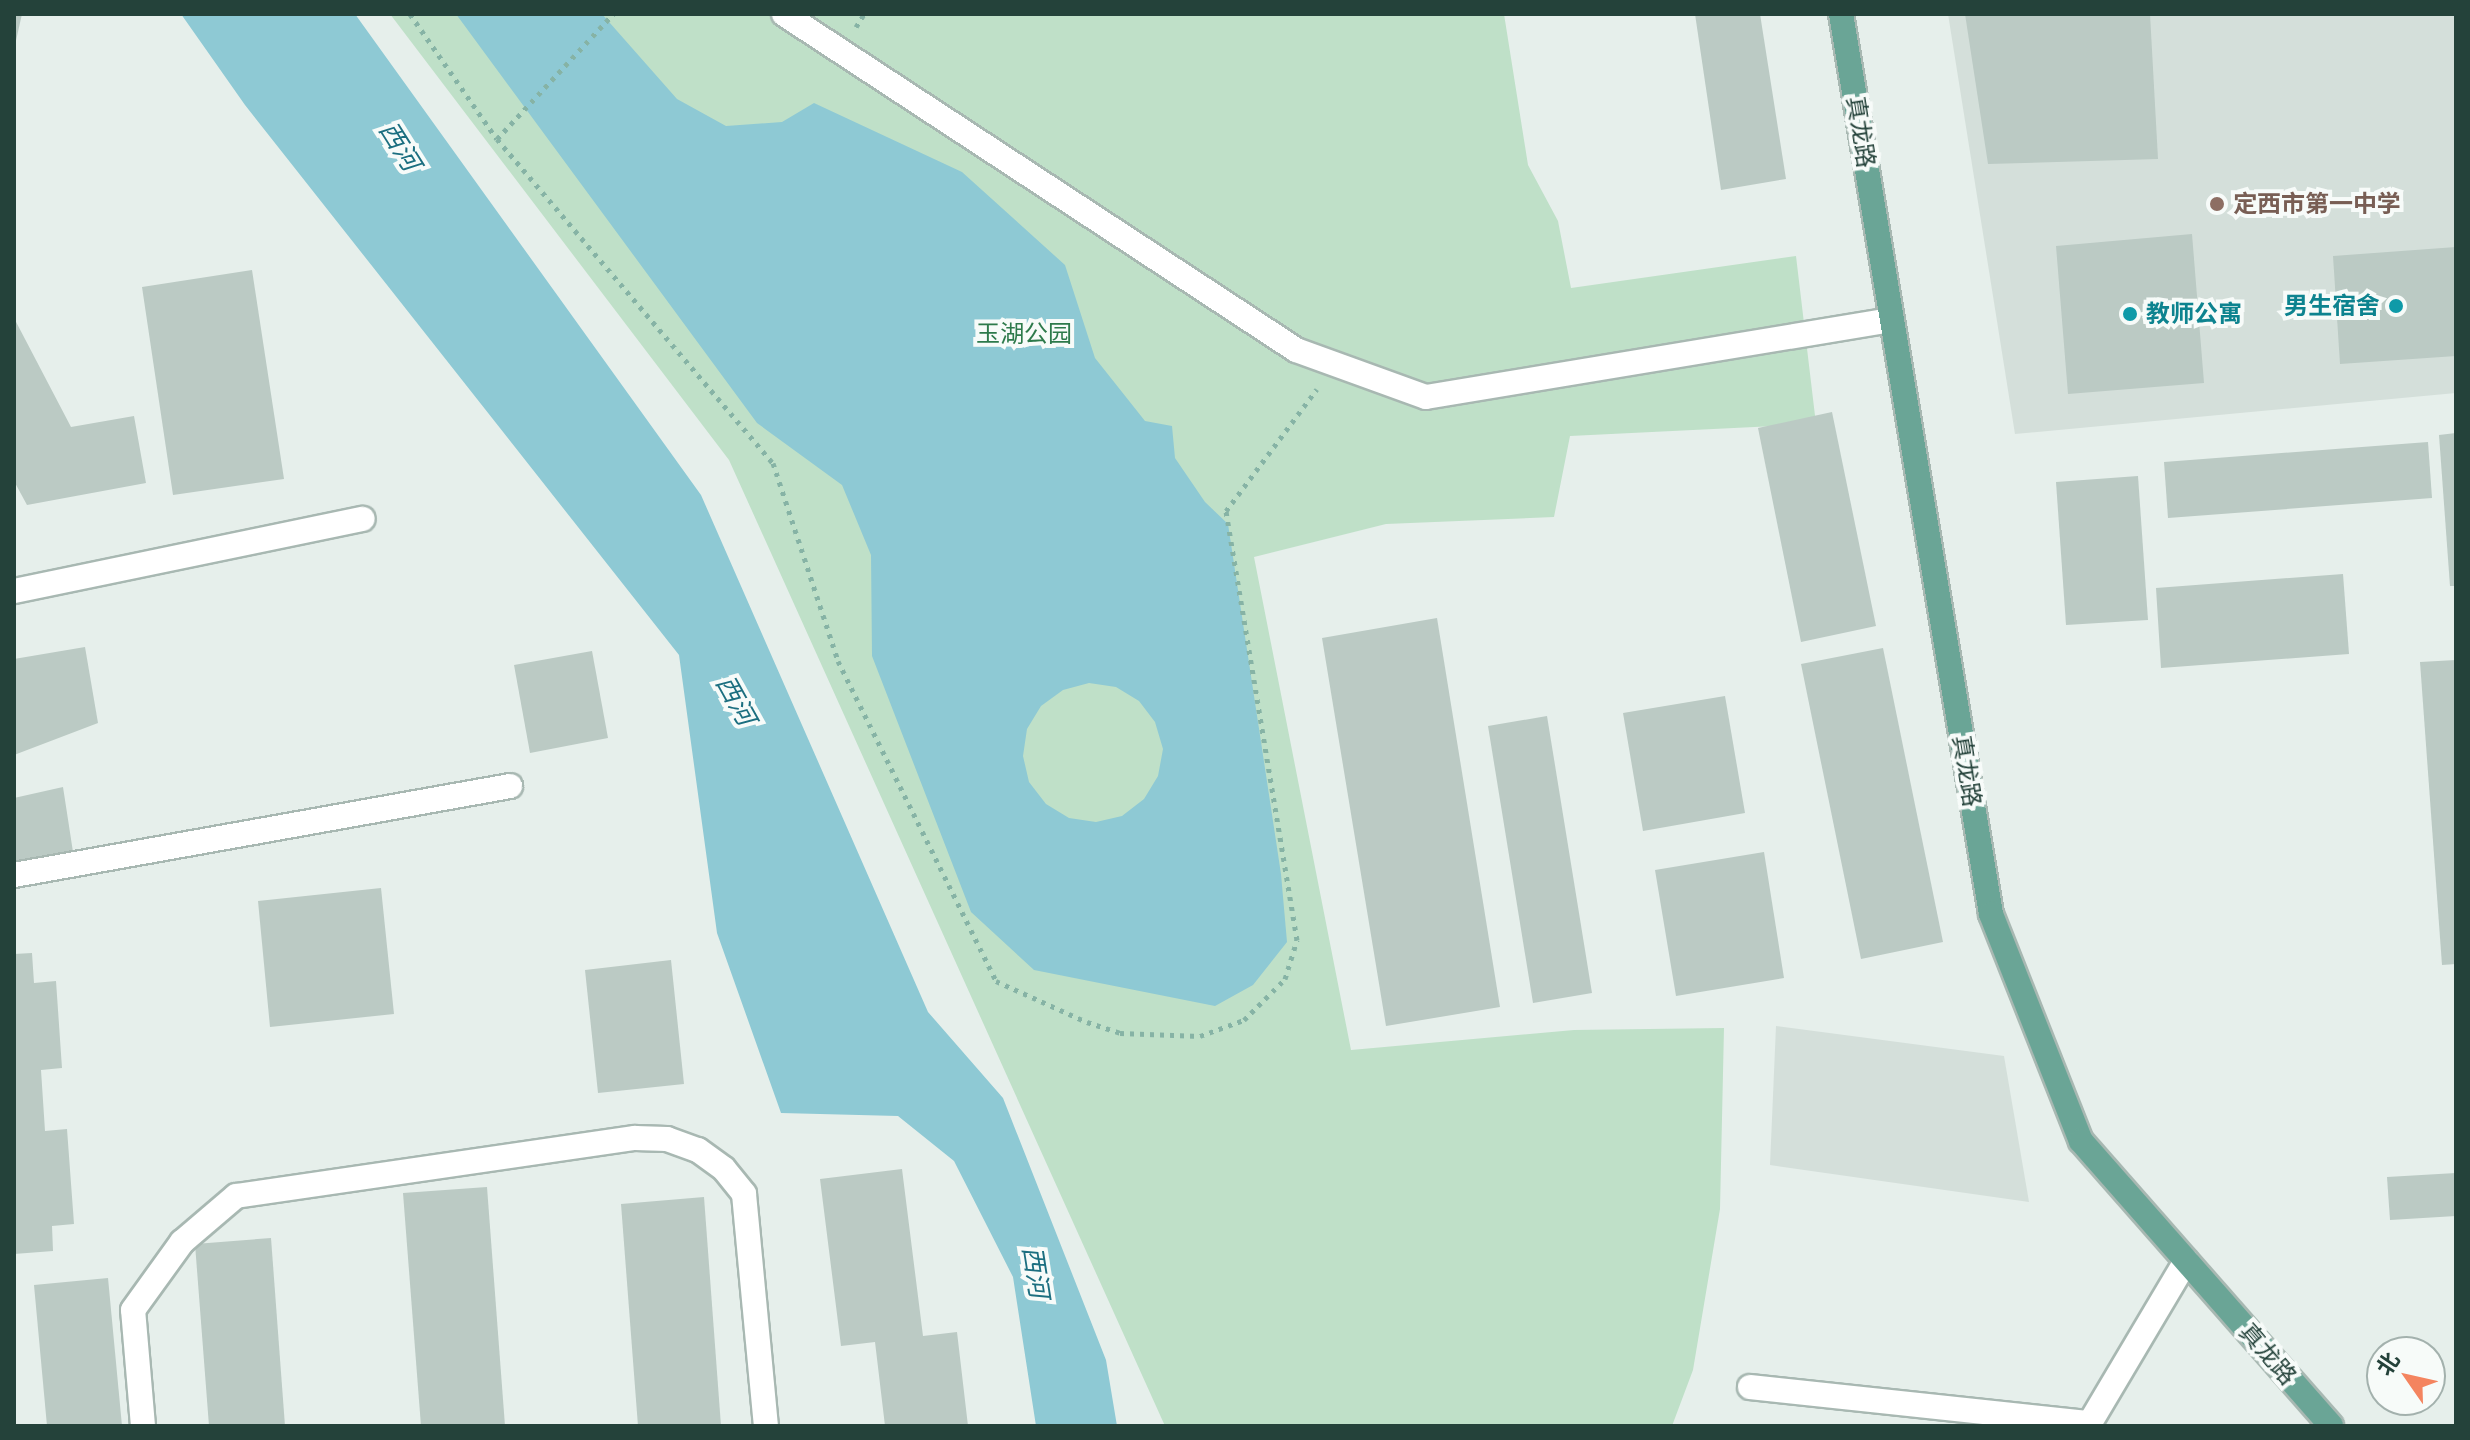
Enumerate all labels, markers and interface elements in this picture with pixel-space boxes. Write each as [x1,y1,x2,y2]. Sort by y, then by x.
street label: 真龙路 [1841,94,1881,170]
water label: 西河 [373,116,427,176]
place label: 定西市第一中学 [2233,190,2401,218]
marker: 定西市第一中学 [2208,195,2226,213]
place label: 男生宿舍 [2284,292,2380,320]
marker: 男生宿舍 [2387,297,2405,315]
place label: 教师公寓 [2146,300,2242,328]
marker: 教师公寓 [2121,305,2139,323]
park label: 玉湖公园 [976,320,1072,348]
water label: 西河 [710,670,762,730]
street label: 真龙路 [1947,733,1987,809]
water label: 西河 [1017,1244,1055,1300]
street label: 真龙路 [2234,1317,2302,1391]
north arrow [2366,1336,2446,1416]
text: 北 [2371,1347,2404,1380]

